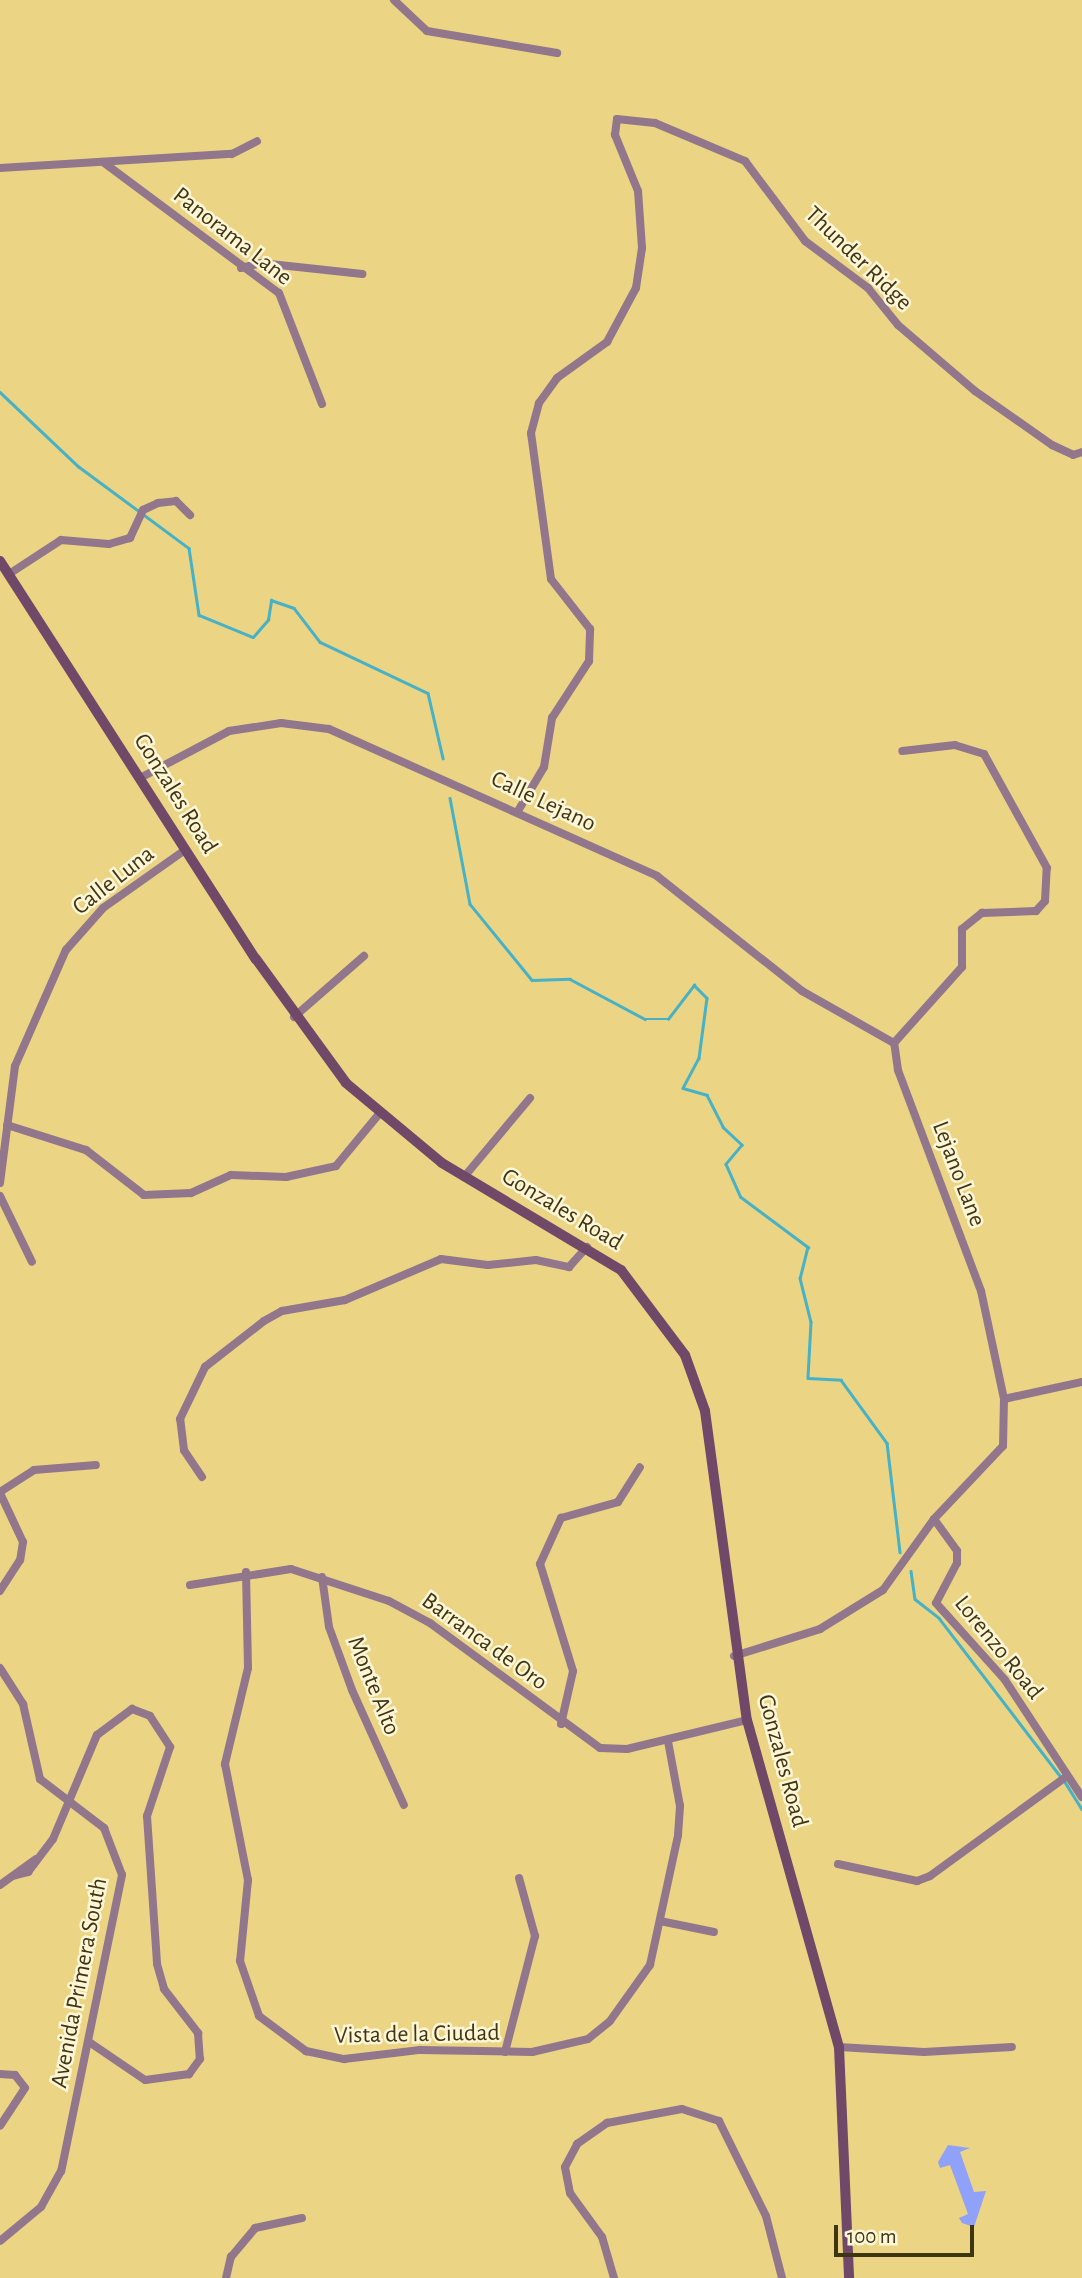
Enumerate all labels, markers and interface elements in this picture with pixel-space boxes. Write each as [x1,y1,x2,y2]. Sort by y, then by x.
street label: Panorama Lane [167,181,297,293]
street label: Thunder Ridge [798,201,918,317]
street label: Gonzales Road [127,729,223,859]
street label: Calle Lejano [486,765,600,839]
street label: Calle Luna [67,840,161,922]
street label: Lejano Lane [925,1117,991,1231]
street label: Gonzales Road [496,1163,628,1257]
street label: Barranca de Oro [415,1587,553,1697]
street label: Lorenzo Road [947,1590,1049,1706]
street label: Monte Alto [340,1633,406,1739]
street label: Gonzales Road [750,1691,814,1831]
street label: Avenida Primera South [45,1875,115,2091]
street label: Vista de la Ciudad [334,2019,500,2051]
scale bar [837,2212,977,2256]
text: 100 m [847,2226,897,2247]

